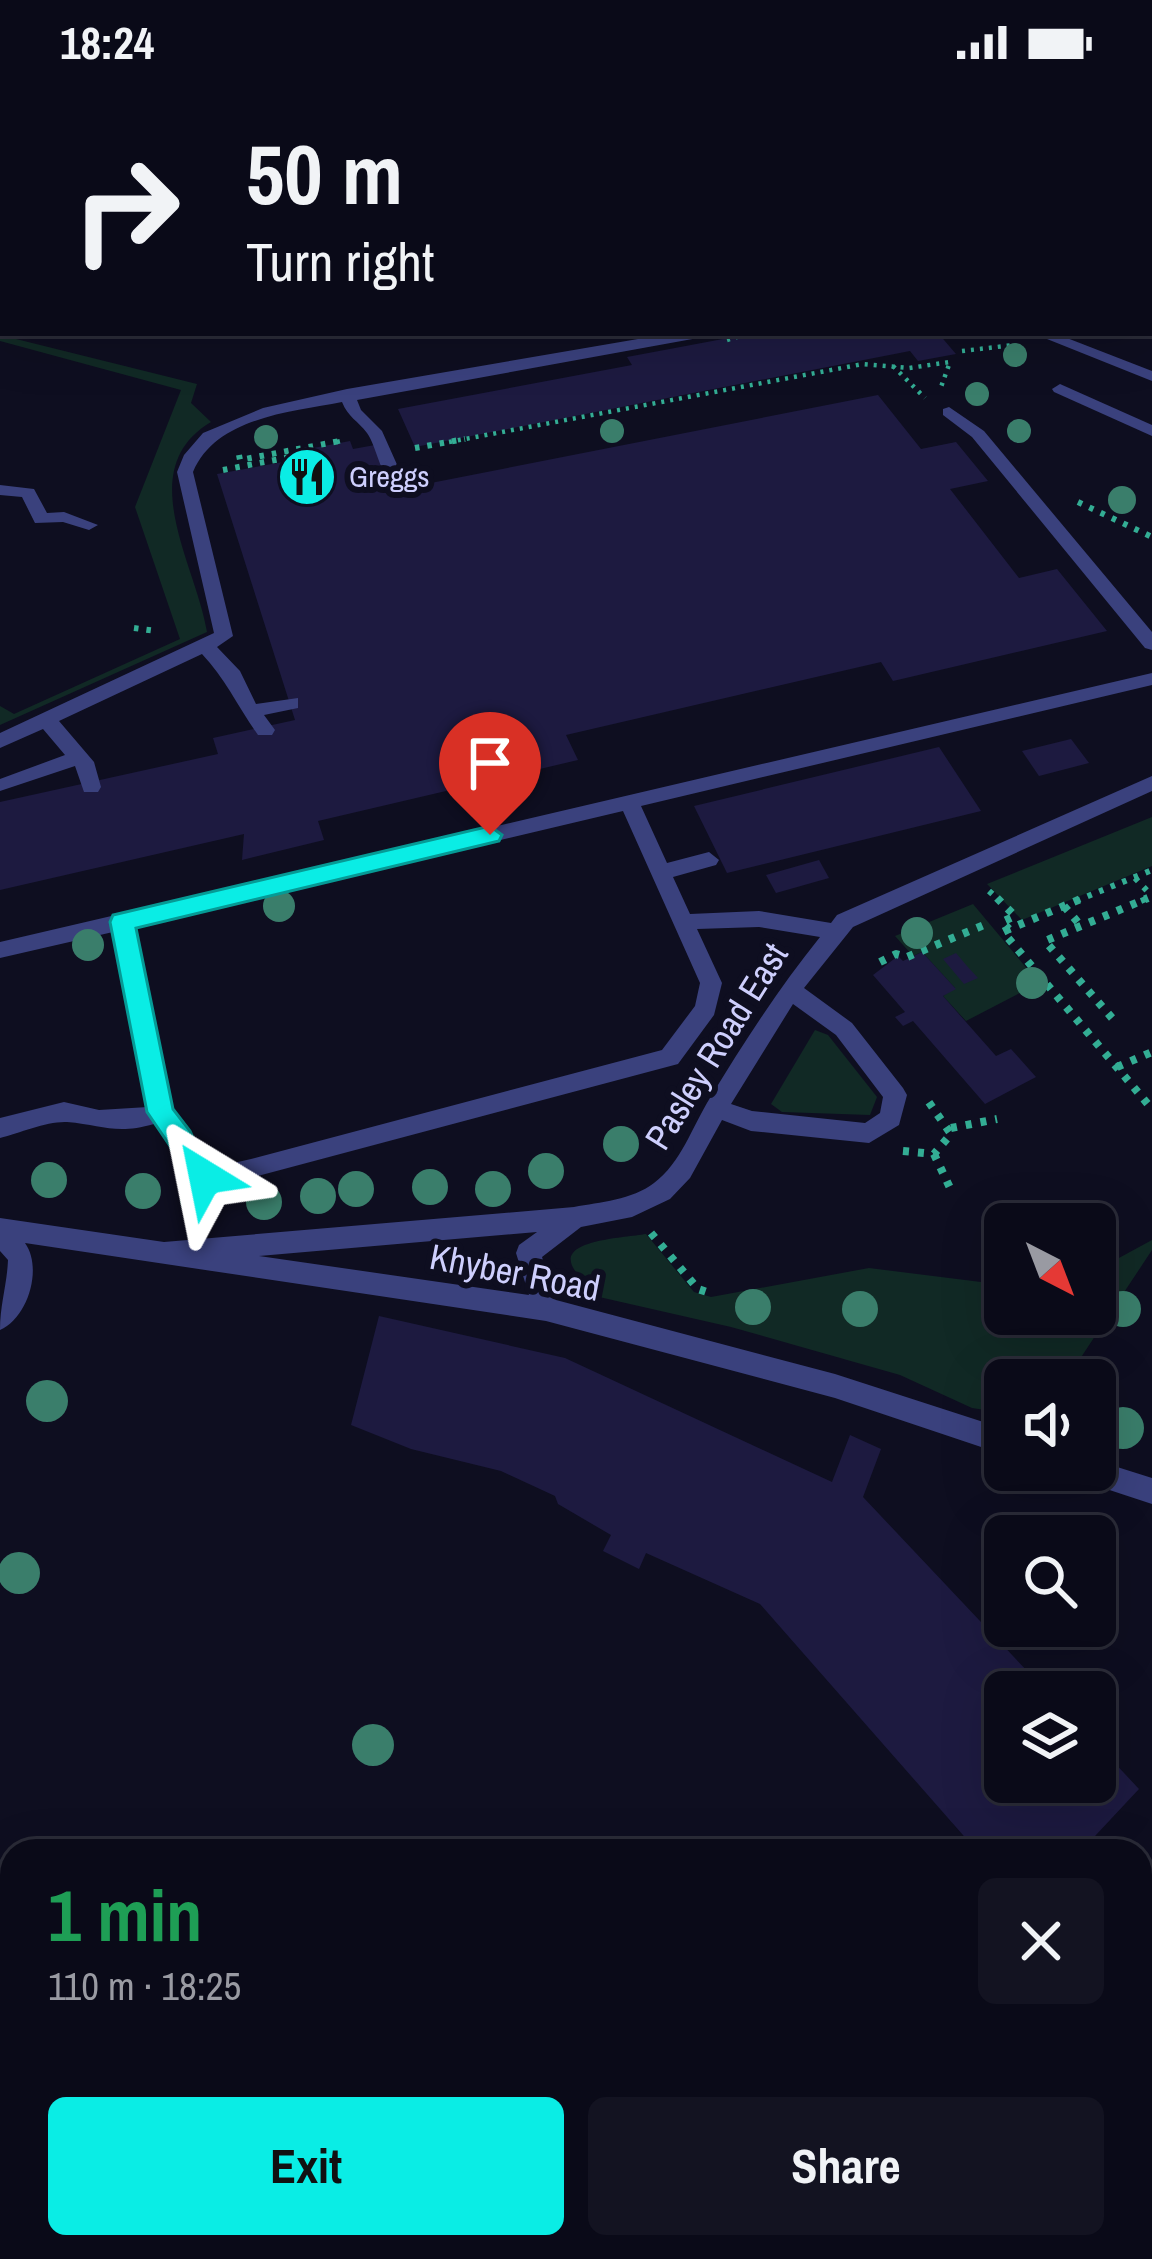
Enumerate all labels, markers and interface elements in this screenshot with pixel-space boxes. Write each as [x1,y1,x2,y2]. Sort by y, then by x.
text: 18:24 [60,12,154,73]
text: 50 m [246,117,403,230]
icon: right [48,132,204,288]
text: Turn right [246,225,434,298]
restaurant icon: Greggs [276,446,338,508]
place label: Greggs [349,456,430,496]
pin [439,712,541,835]
icon: arrive [457,730,523,796]
street label: Pasley Road East [633,934,799,1158]
position arrow [142,1114,268,1240]
north arrow [984,1203,1116,1335]
map controls [984,1203,1116,1803]
street label: Khyber Road [426,1232,604,1312]
button: sound [984,1359,1116,1491]
button: search [984,1515,1116,1647]
button: layers [984,1671,1116,1803]
text: 1 min [48,1866,202,1963]
button: close [978,1878,1104,2004]
text: 110 m · 18:25 [48,1960,241,2012]
button: Exit [48,2097,564,2235]
button: Share [588,2097,1104,2235]

